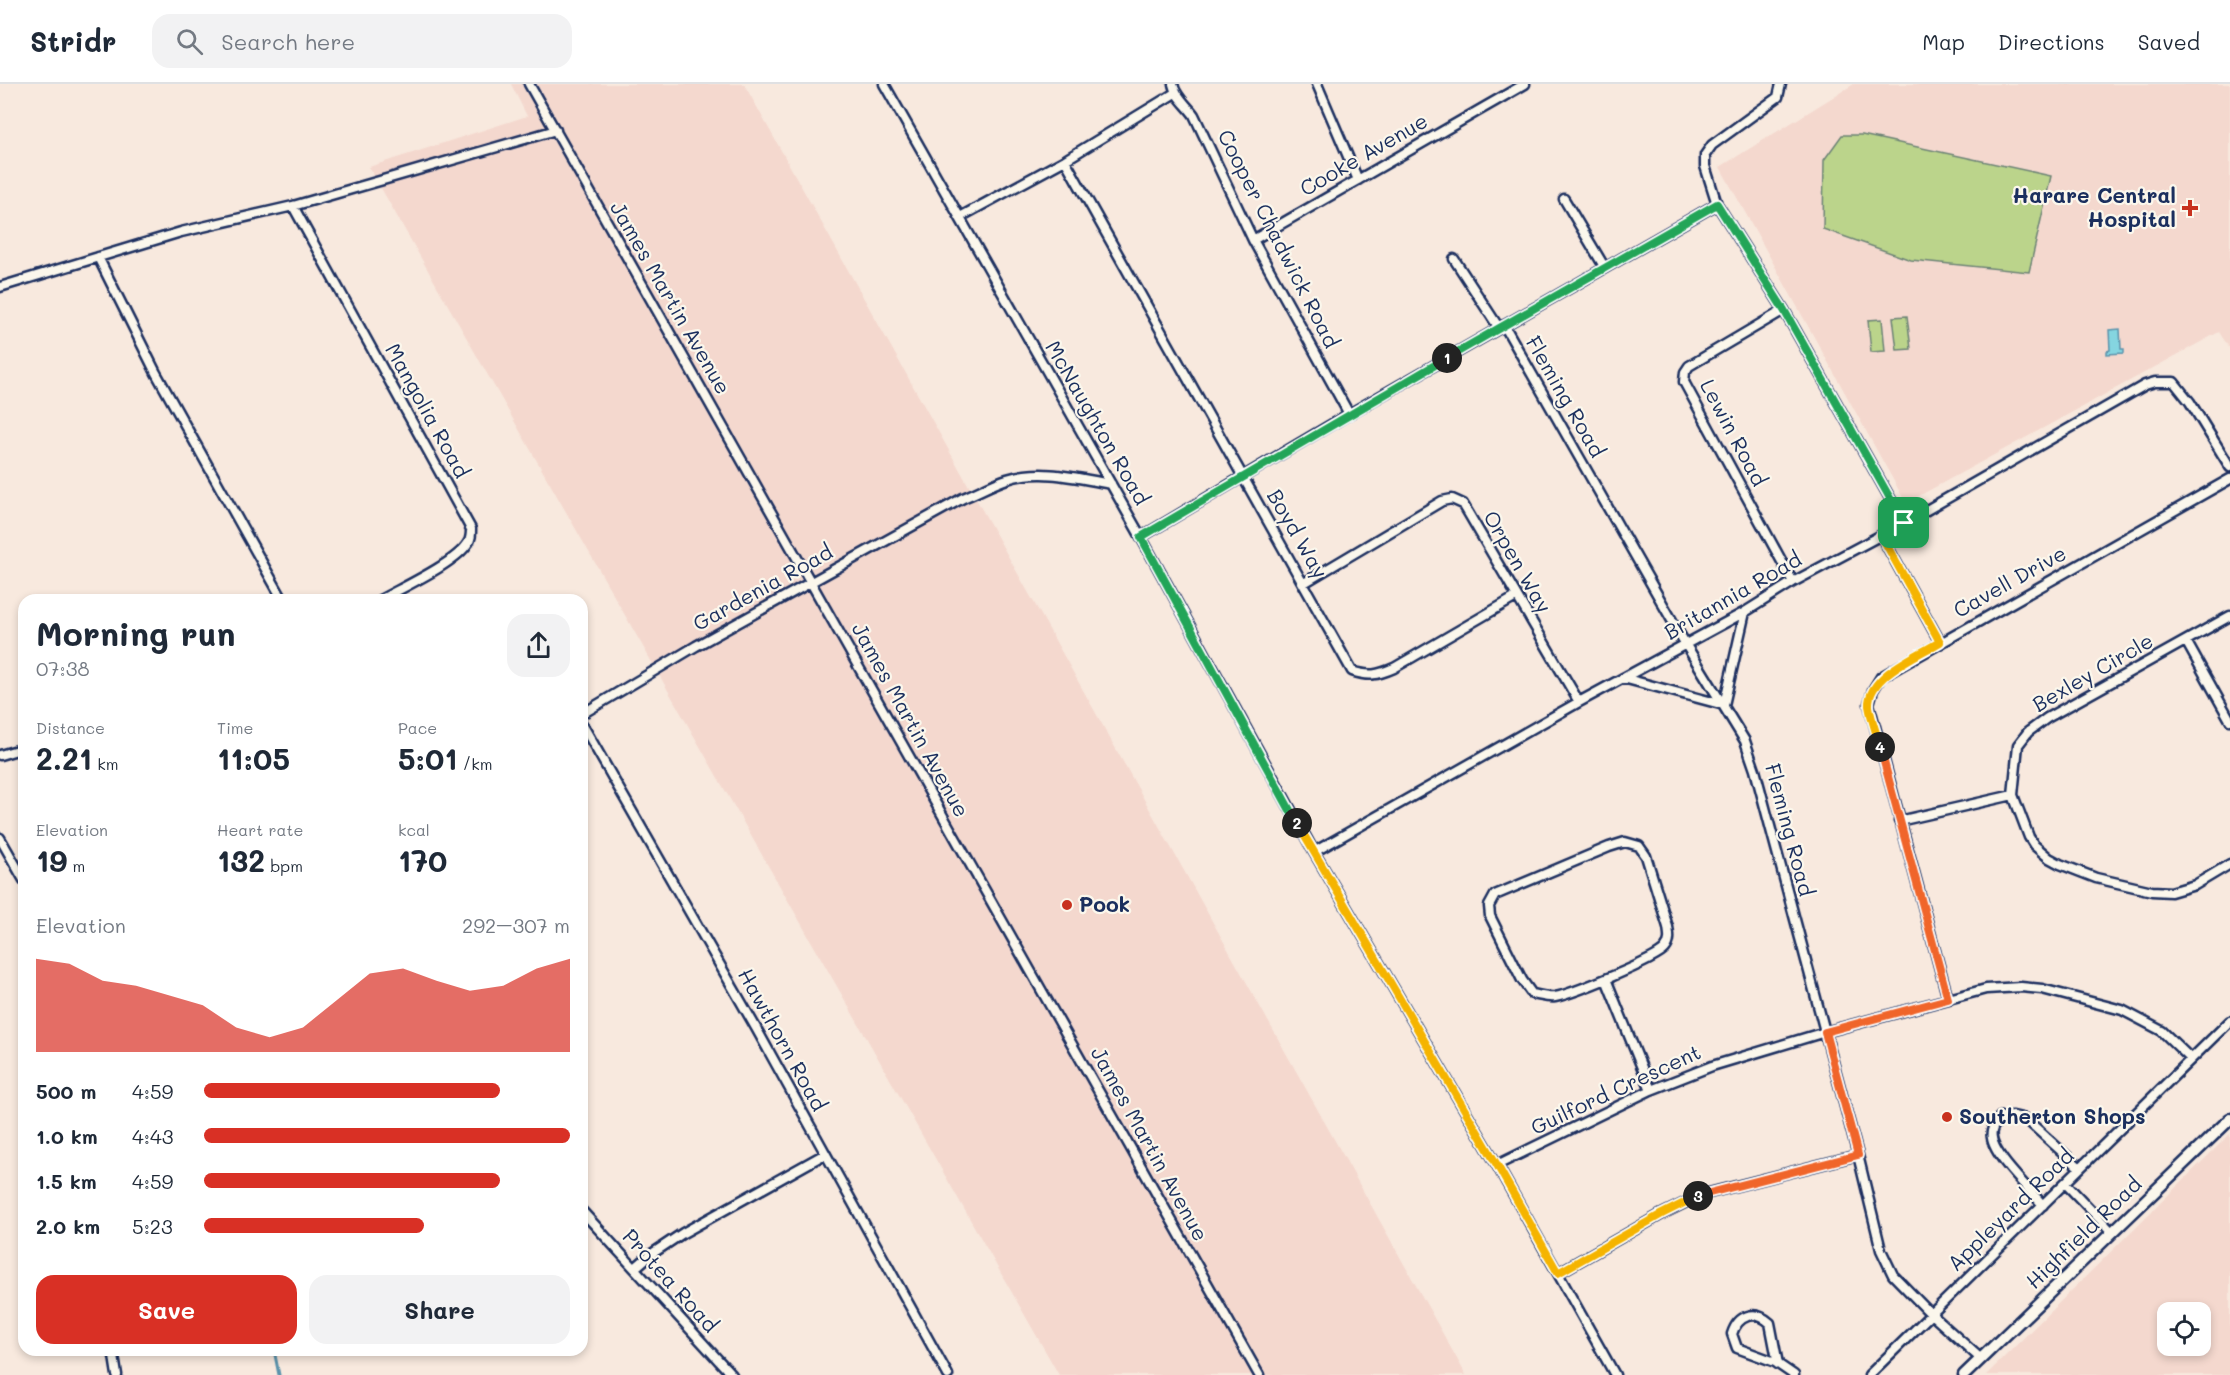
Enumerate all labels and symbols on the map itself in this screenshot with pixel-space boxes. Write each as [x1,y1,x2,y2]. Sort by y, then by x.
street label: Cooke Avenue [1294,106,1432,201]
street label: Cooper Chadwick Road [1212,125,1346,352]
place label: Harare Central Hospital [2012,181,2176,232]
street label: James Martin Avenue [605,196,738,399]
marker: Harare Central Hospital [2181,199,2199,217]
street label: Fleming Road [1521,331,1612,462]
street label: McNaughton Road [1040,335,1156,509]
street label: Mangolia Road [380,338,476,482]
pin: 1 [1432,343,1462,373]
street label: Lewin Road [1695,374,1774,490]
street label: Boyd Way [1262,484,1335,583]
pin [1878,497,1929,548]
street label: Orpen Way [1478,505,1558,617]
street label: Gardenia Road [688,537,837,636]
street label: Cavell Drive [1948,539,2070,623]
street label: Britannia Road [1659,544,1806,645]
street label: James Martin Avenue [847,617,976,821]
street label: Bexley Circle [2027,626,2158,717]
pin: 4 [1865,732,1895,762]
street label: Fleming Road [1760,760,1821,899]
pin: 2 [1282,808,1312,838]
place label: Pook [1079,890,1130,917]
marker: Pook [1060,898,1074,912]
street label: Hawthorn Road [733,963,834,1115]
street label: Guilford Crescent [1526,1037,1705,1140]
street label: James Martin Avenue [1086,1041,1215,1245]
place label: Southerton Shops [1959,1102,2146,1129]
marker: Southerton Shops [1940,1110,1954,1124]
street label: Appleyard Road [1941,1142,2079,1276]
street label: Highfield Road [2019,1170,2147,1294]
pin: 3 [1683,1181,1713,1211]
street label: Protea Road [618,1223,725,1337]

